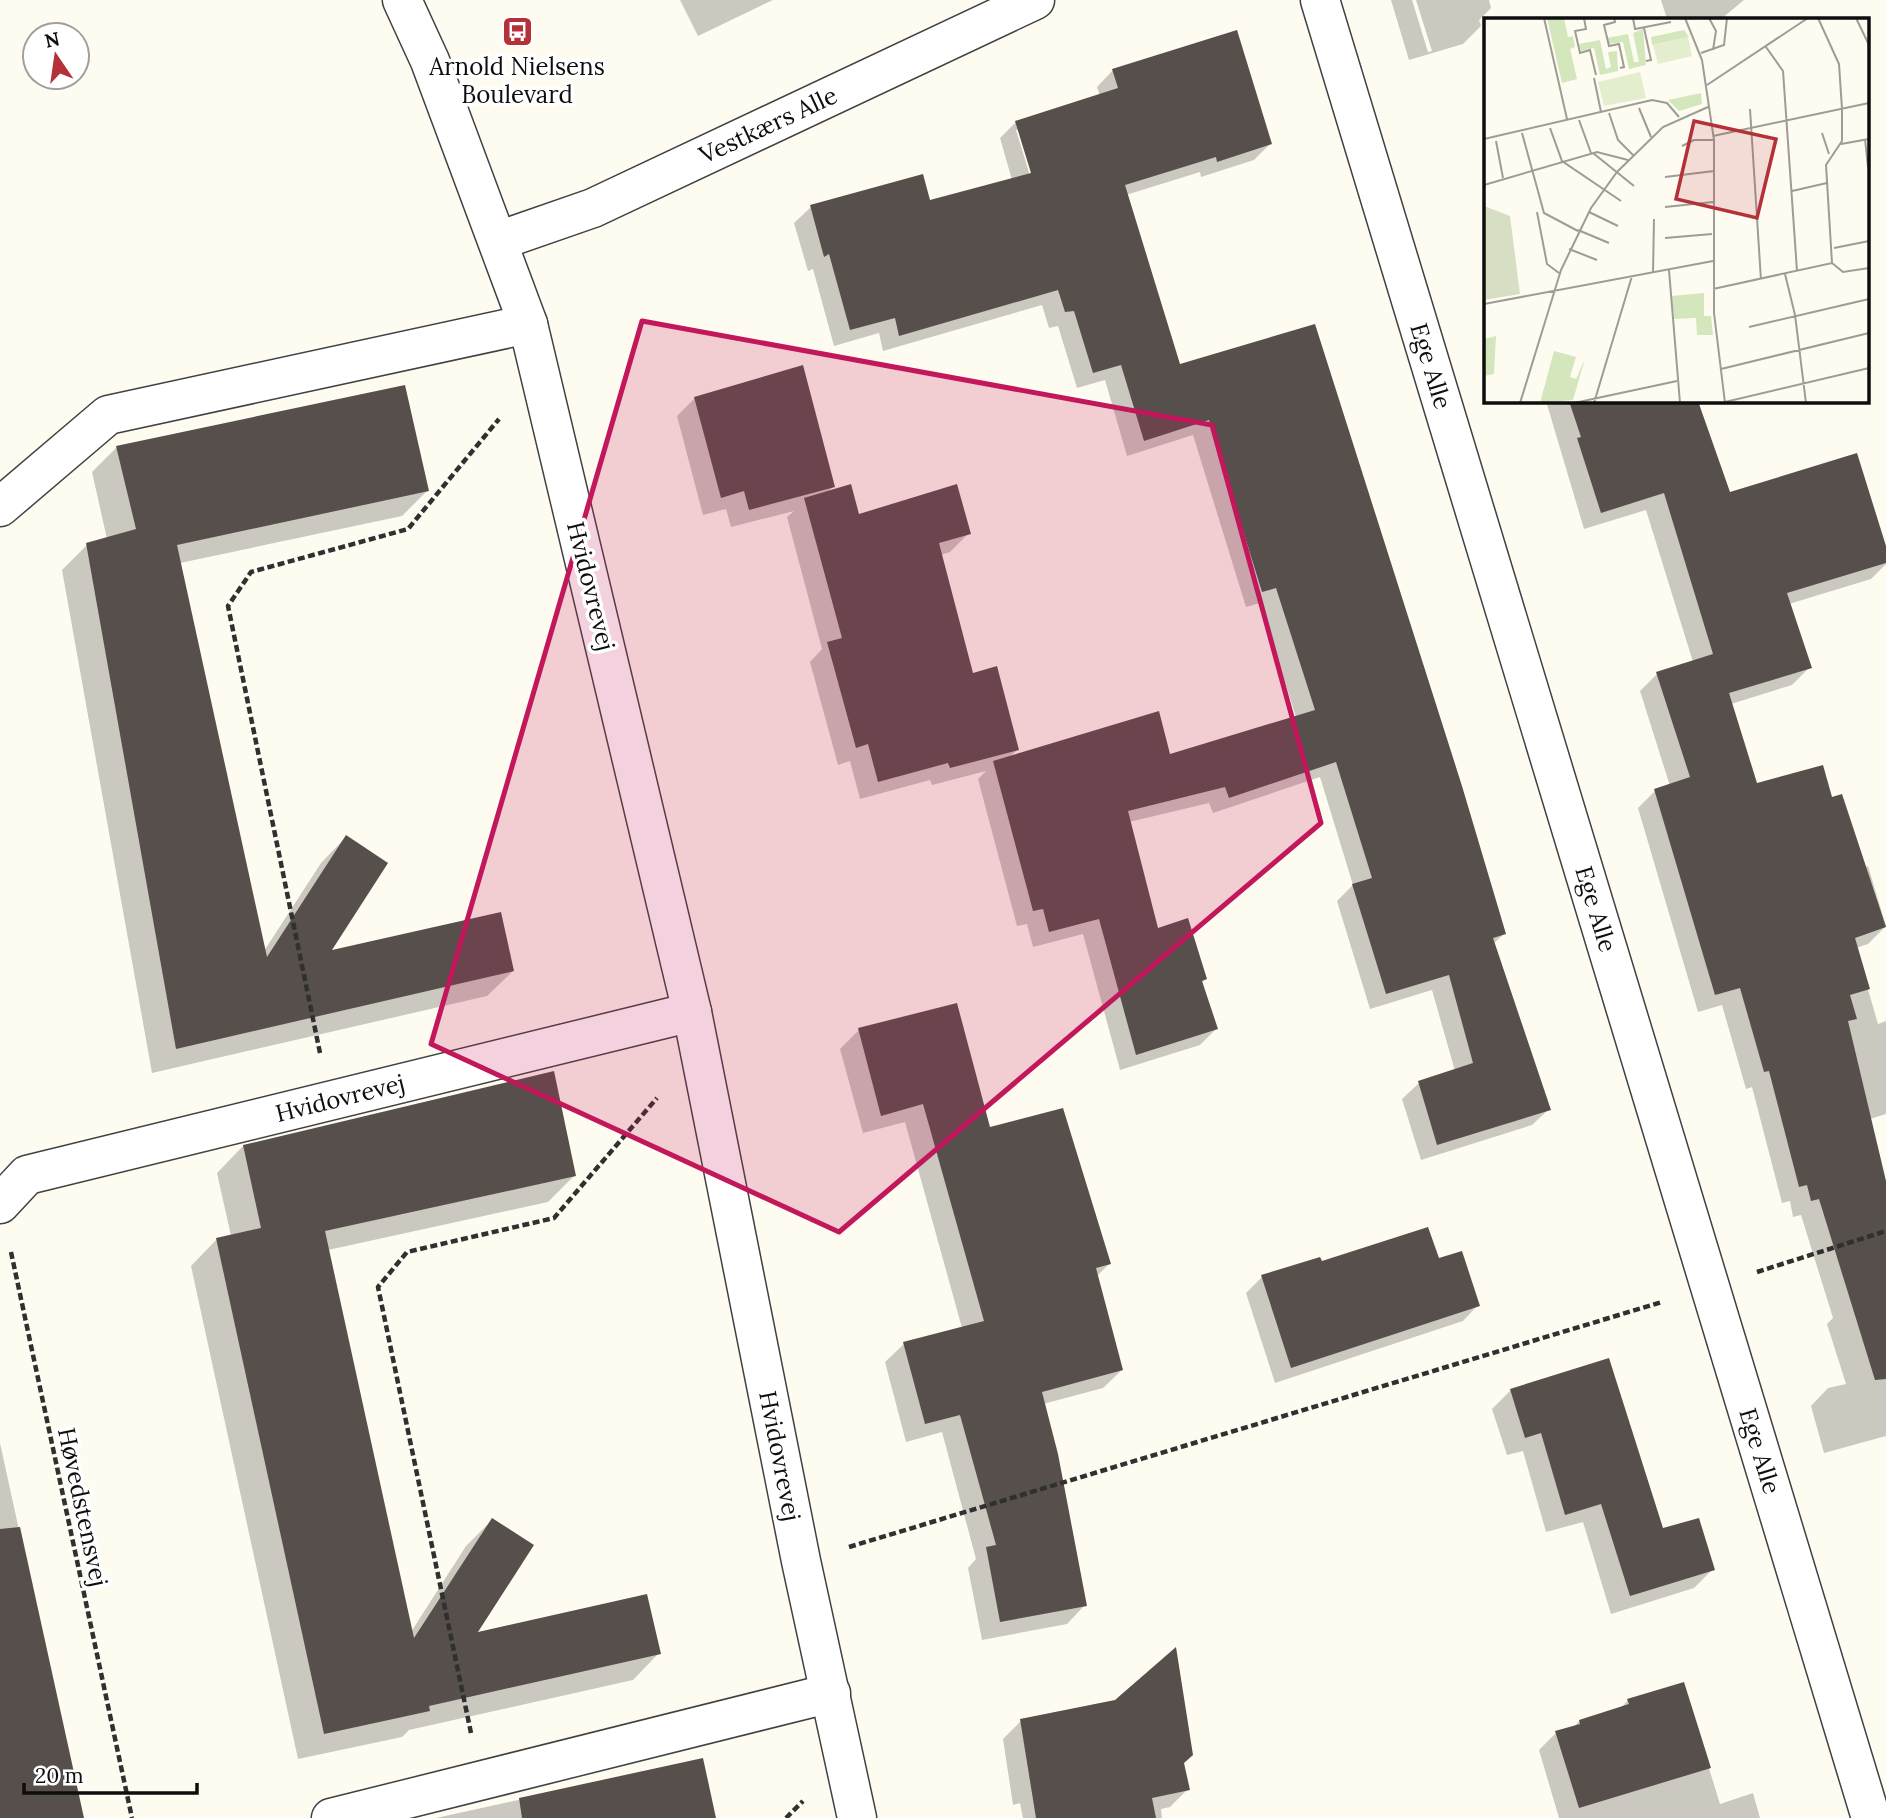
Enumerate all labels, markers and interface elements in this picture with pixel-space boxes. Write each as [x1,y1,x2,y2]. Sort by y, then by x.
bus stop icon: Arnold Nielsens Boulevard [500,15,534,49]
inset map [1484,18,1868,402]
north arrow [21,21,91,91]
text: N [42,26,62,53]
place label: Arnold Nielsens Boulevard [428,51,605,110]
street label: Vestkærs Alle [693,80,842,171]
street label: Ege Alle [1403,319,1459,413]
street label: Hvidovrevej [560,518,622,654]
street label: Ege Alle [1568,862,1624,956]
street label: Hvidovrevej [272,1067,408,1129]
street label: Hvidovrevej [752,1388,808,1524]
street label: Ege Alle [1732,1404,1788,1498]
street label: Høvedstensvej [51,1425,115,1589]
scale bar [24,1752,198,1796]
text: 20 m [35,1762,84,1789]

